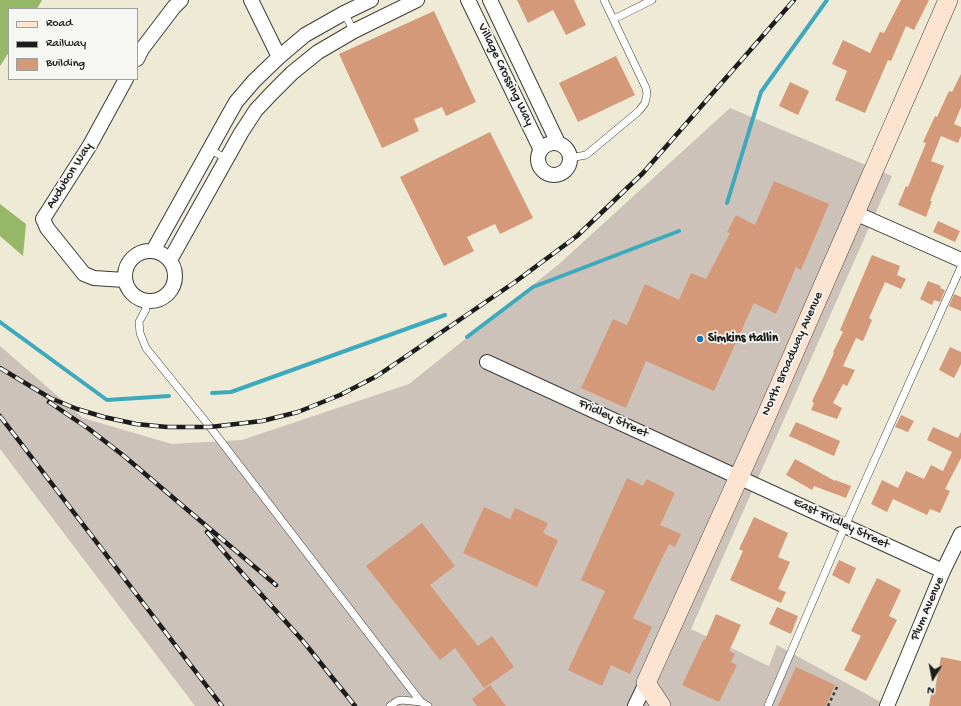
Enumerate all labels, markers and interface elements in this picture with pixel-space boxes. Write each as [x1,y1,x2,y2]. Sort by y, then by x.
legend [8,8,138,80]
text: Road [46,17,72,31]
street label: Village Crossing Way [473,21,537,129]
text: Railway [46,37,86,51]
text: Building [46,57,85,71]
street label: Audubon Way [44,140,96,212]
street label: North Broadway Avenue [759,290,827,418]
place label: Simkins Hallin [708,331,778,347]
marker: Simkins Hallin [695,334,705,344]
street label: Fridley Street [576,396,650,442]
street label: East Fridley Street [791,495,891,553]
street label: Plum Avenue [908,575,948,643]
north arrow [913,658,953,698]
text: N [926,683,935,696]

